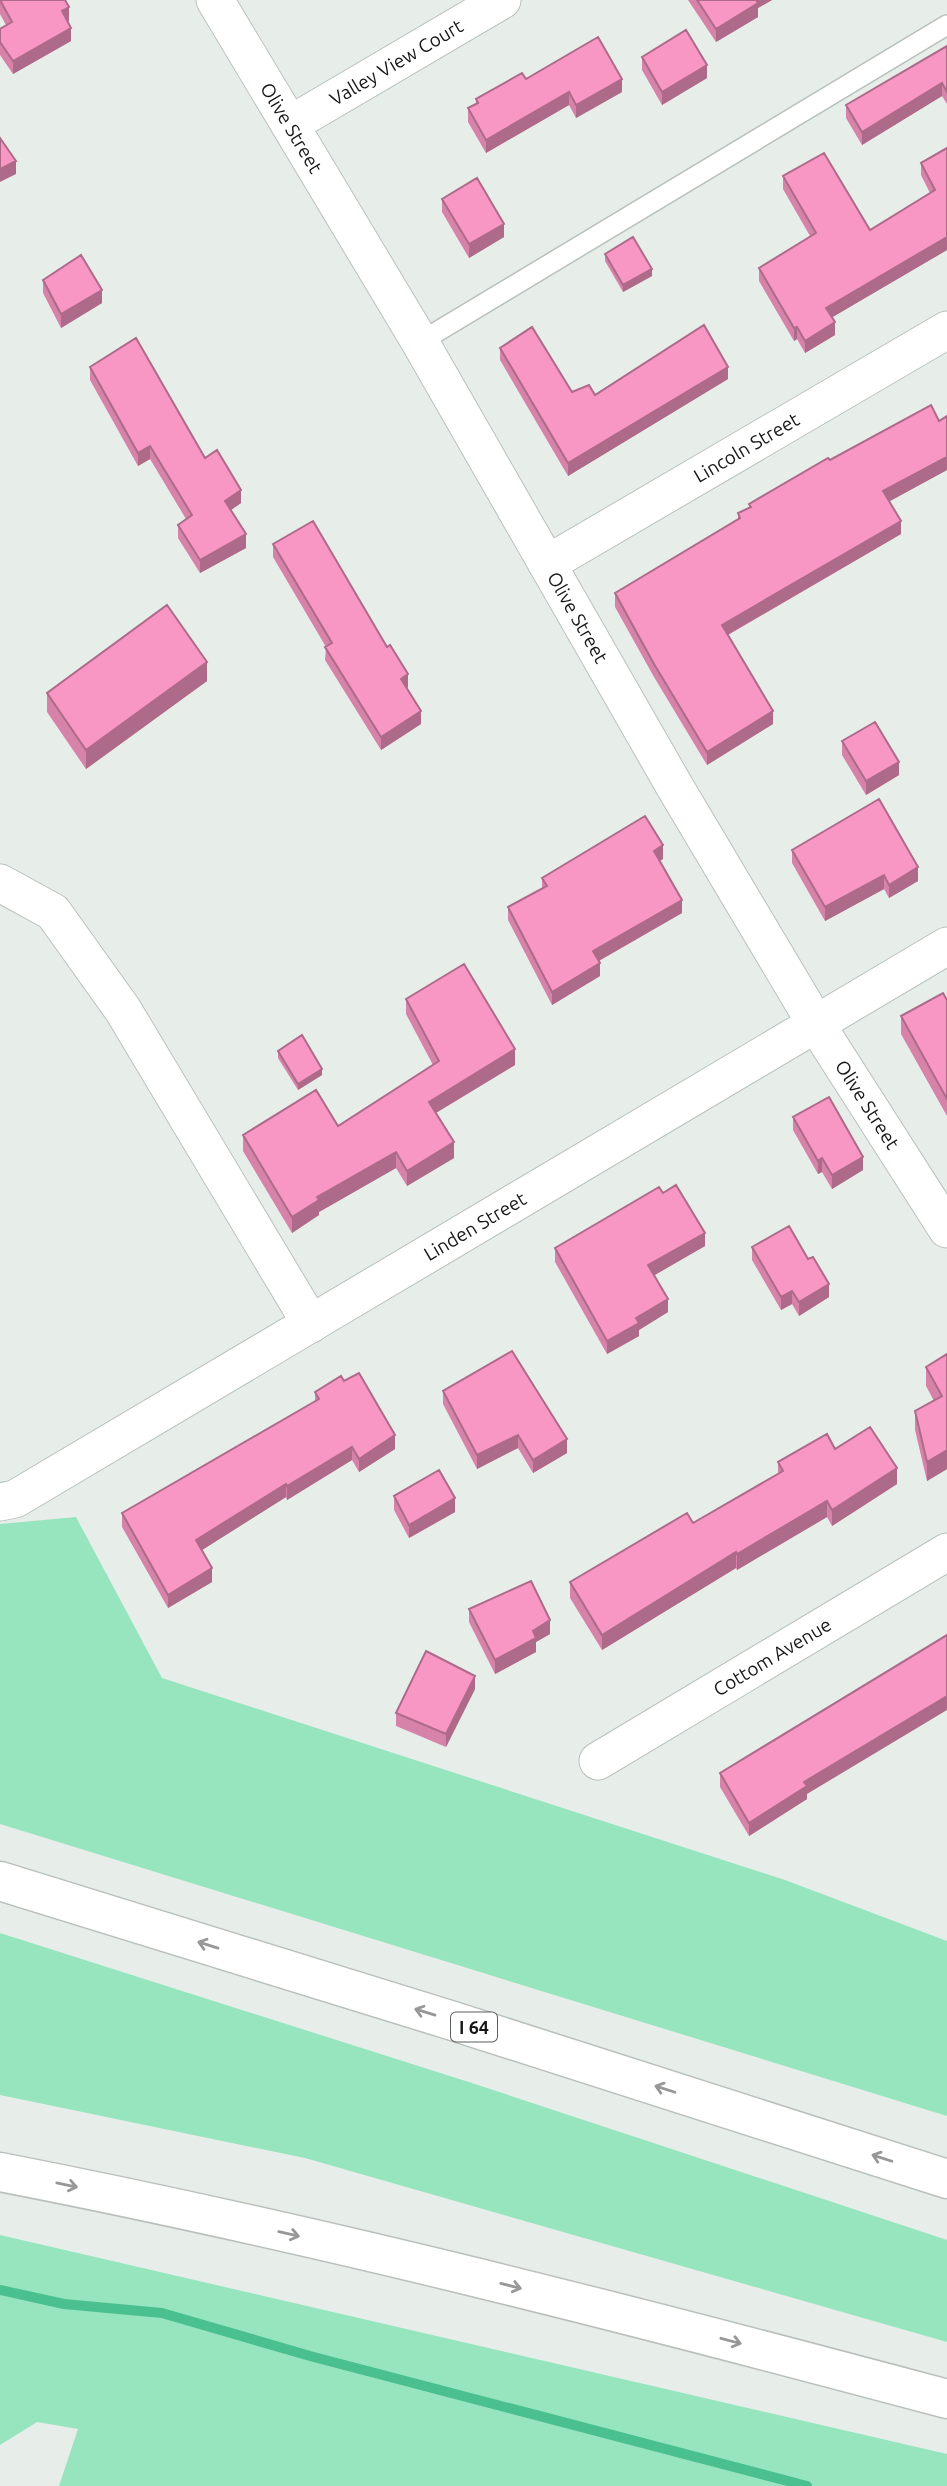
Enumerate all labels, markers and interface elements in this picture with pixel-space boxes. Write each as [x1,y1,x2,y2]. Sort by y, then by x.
street label: Valley View Court [326,14,467,110]
street label: Olive Street [256,79,327,177]
street label: Lincoln Street [690,408,803,487]
street label: Olive Street [543,568,613,667]
street label: Olive Street [831,1056,904,1154]
street label: Linden Street [420,1187,530,1265]
street label: Cottom Avenue [709,1613,835,1700]
one-way arrow [197,1938,219,1951]
one-way arrow [415,2005,437,2017]
road number: I 64 [451,2012,497,2041]
one-way arrow [655,2081,677,2094]
one-way arrow [871,2151,893,2164]
one-way arrow [55,2179,78,2193]
one-way arrow [277,2228,300,2241]
one-way arrow [499,2280,521,2293]
one-way arrow [719,2335,742,2348]

